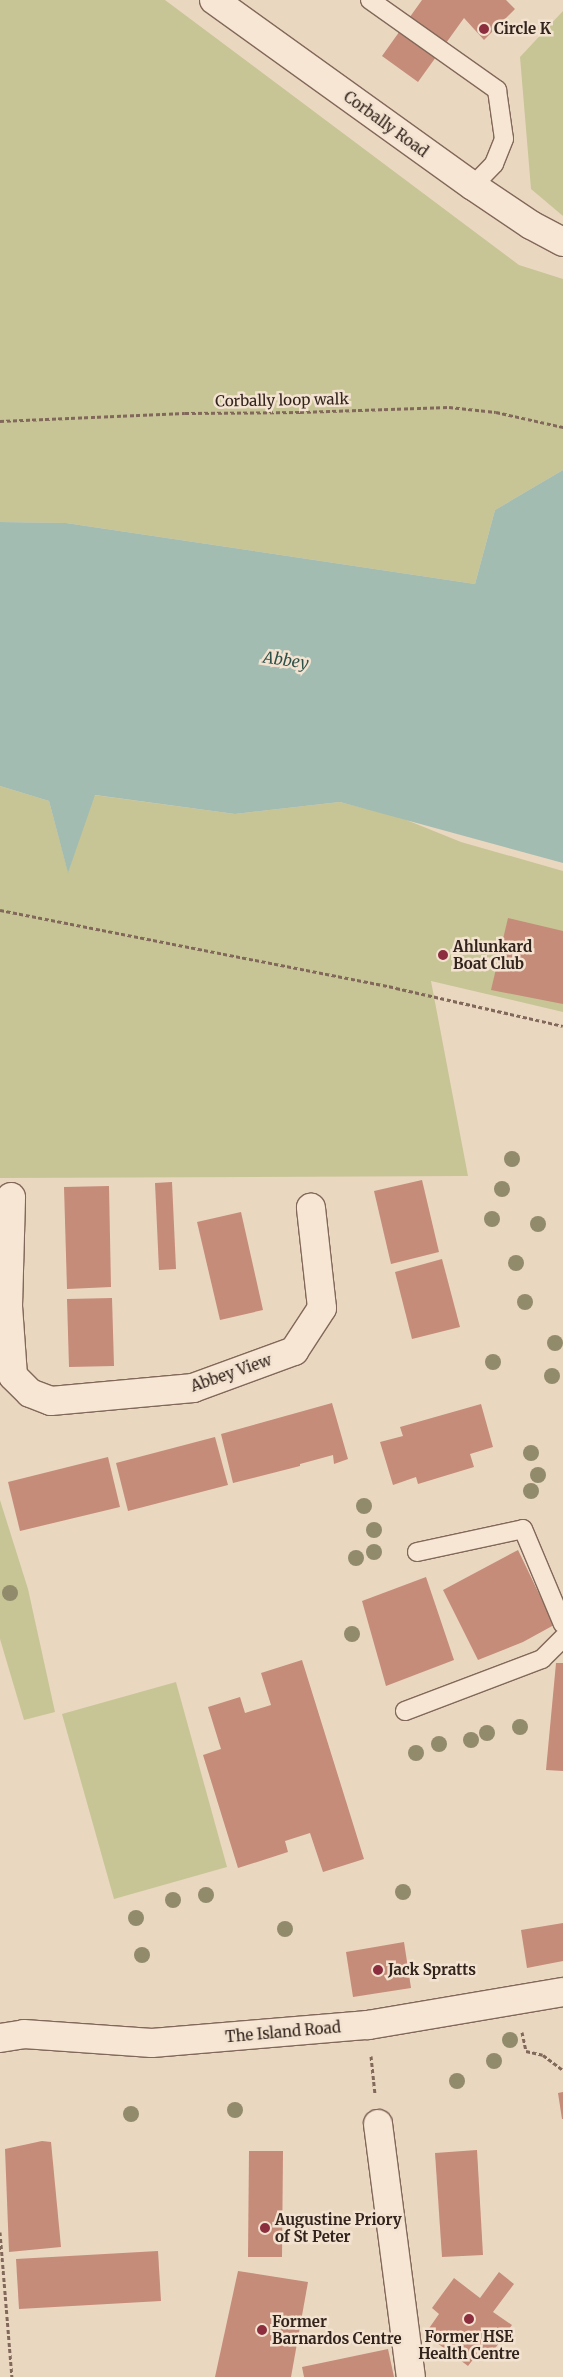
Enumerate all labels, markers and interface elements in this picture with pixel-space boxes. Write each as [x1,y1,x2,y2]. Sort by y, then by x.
place label: Circle K [494,20,551,38]
marker: Circle K [478,23,490,35]
street label: Corbally Road [340,87,432,161]
street label: Corbally loop walk [215,390,349,410]
water label: Abbey [262,647,310,673]
place label: Ahlunkard Boat Club [453,937,532,972]
marker: Ahlunkard Boat Club [437,949,449,961]
street label: Abbey View [188,1351,274,1395]
place label: Jack Spratts [388,1961,476,1979]
marker: Jack Spratts [372,1964,384,1976]
street label: The Island Road [224,2018,342,2046]
place label: Augustine Priory of St Peter [275,2210,402,2245]
marker: Augustine Priory of St Peter [259,2222,271,2234]
place label: Former Barnardos Centre [272,2312,402,2347]
marker: Former HSE Health Centre [463,2313,475,2325]
marker: Former Barnardos Centre [256,2324,268,2336]
place label: Former HSE Health Centre [418,2327,520,2362]

